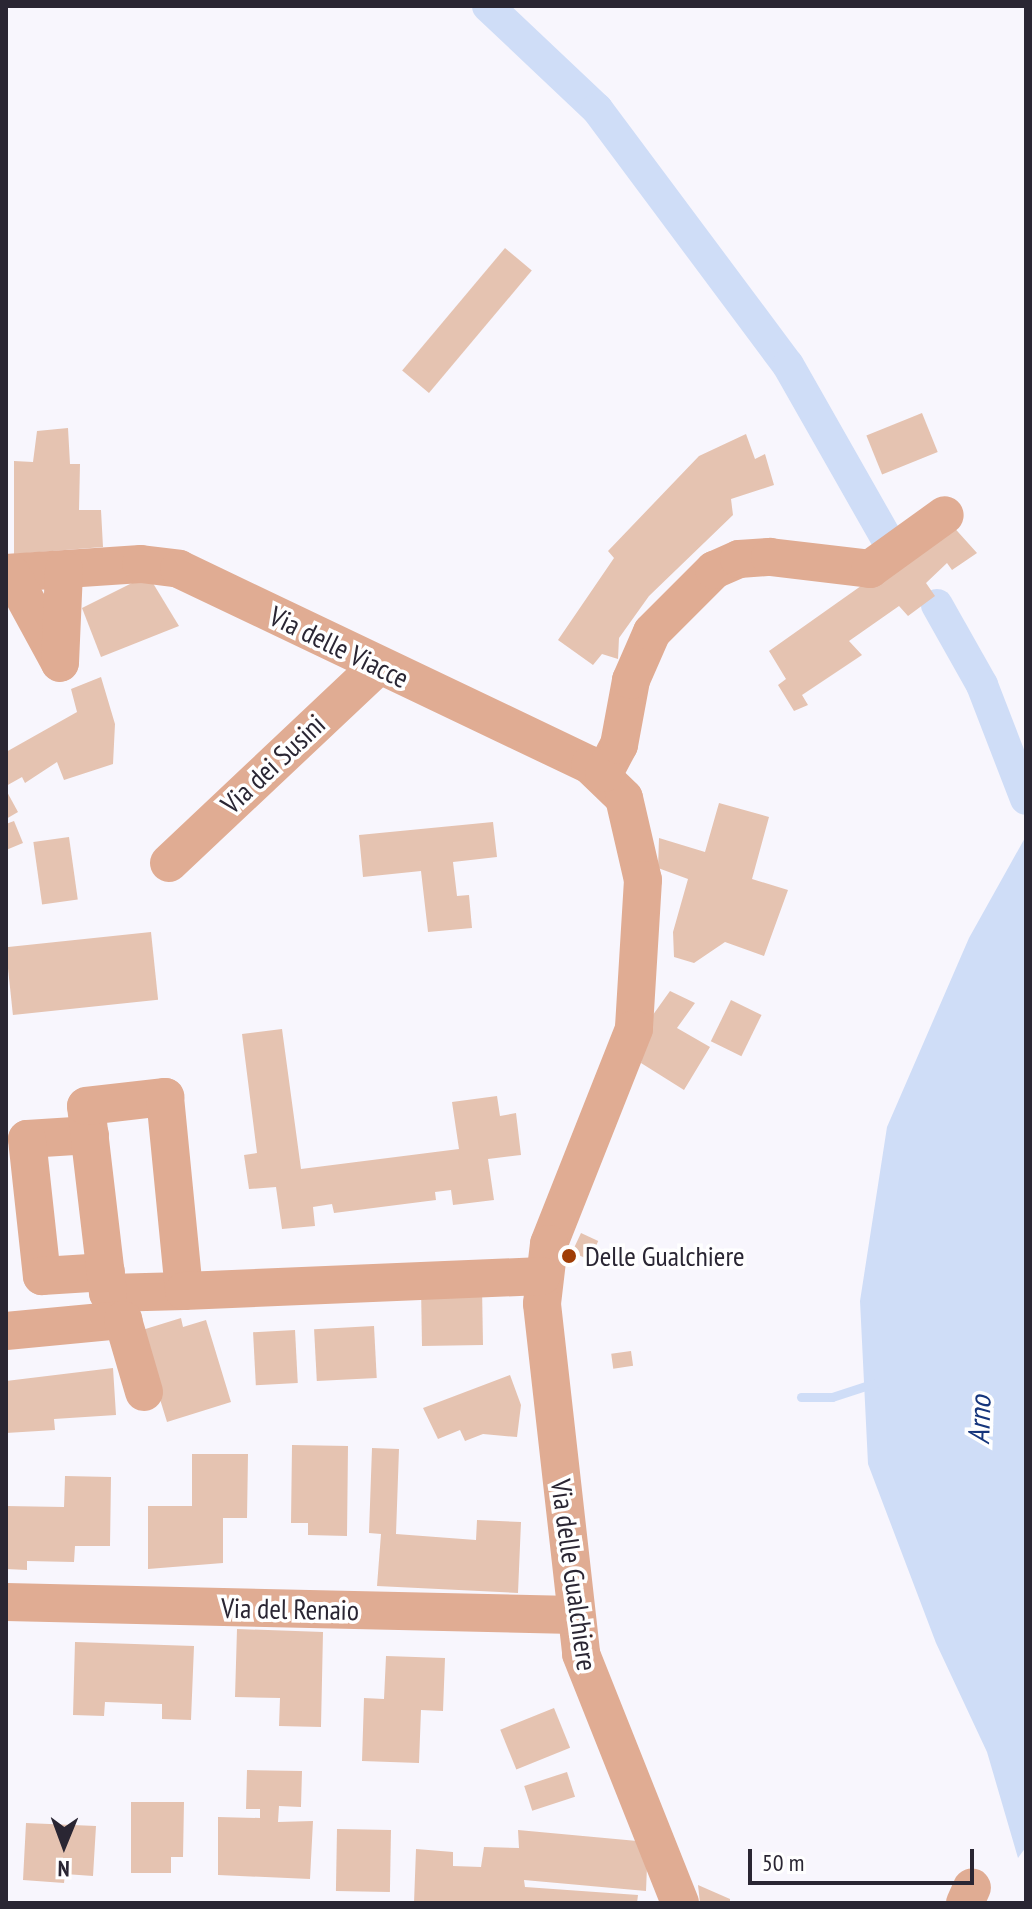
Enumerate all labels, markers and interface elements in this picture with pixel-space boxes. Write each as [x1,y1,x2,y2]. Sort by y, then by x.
street label: Via delle Viacce [264,599,414,695]
street label: Via dei Susini [214,707,332,821]
place label: Delle Gualchiere [585,1239,745,1273]
marker: Delle Gualchiere [560,1247,578,1265]
water label: Arno [960,1395,998,1445]
street label: Via delle Gualchiere [544,1477,604,1673]
street label: Via del Renaio [221,1591,359,1627]
north arrow [24,1805,104,1885]
scale bar [752,1833,978,1883]
text: 50 m [762,1847,804,1878]
text: N [57,1855,70,1883]

